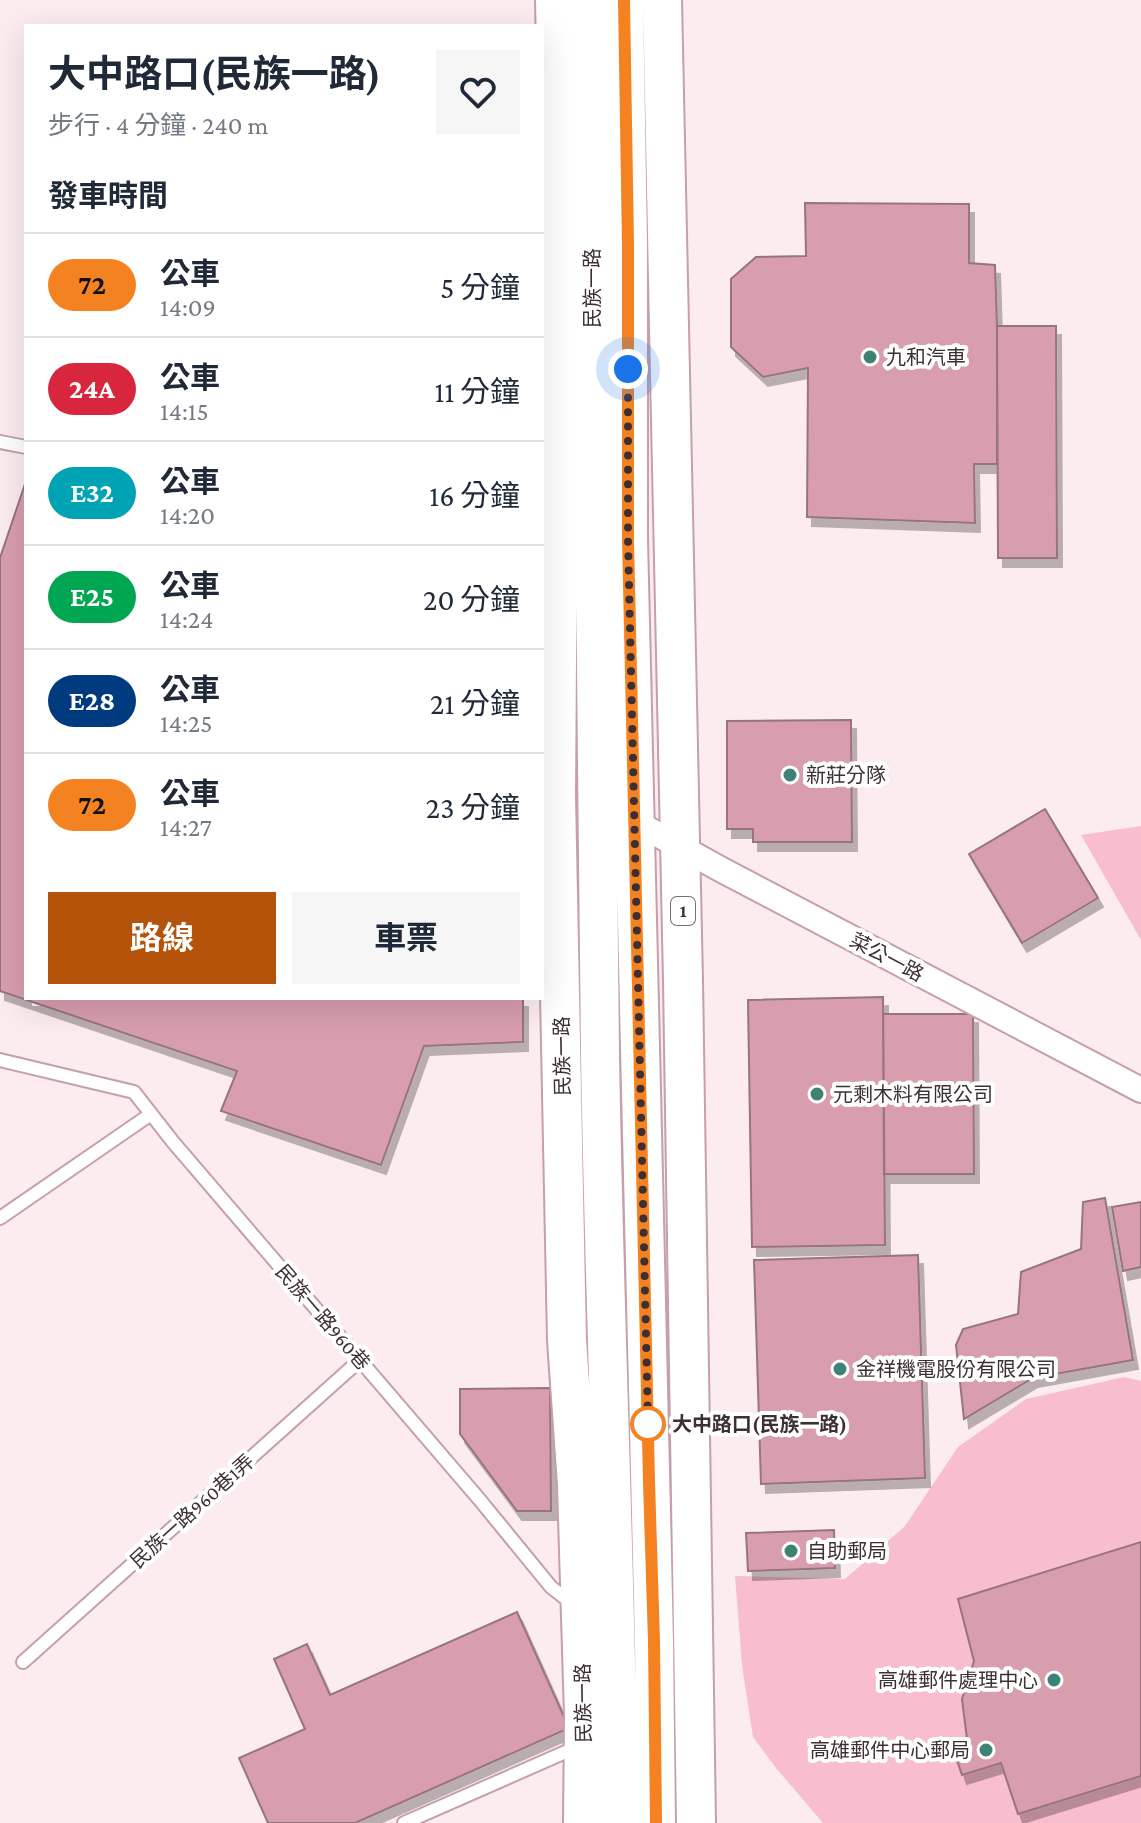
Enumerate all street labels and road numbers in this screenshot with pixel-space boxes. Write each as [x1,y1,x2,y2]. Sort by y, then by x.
street label: 民族一路 [581,248,603,328]
road number: 1 [671,897,695,925]
street label: 菜公一路 [847,929,927,985]
street label: 民族一路 [550,1016,574,1096]
street label: 民族一路960巷 [272,1260,374,1374]
street label: 民族一路960巷1弄 [126,1450,258,1572]
street label: 民族一路 [571,1663,595,1743]

